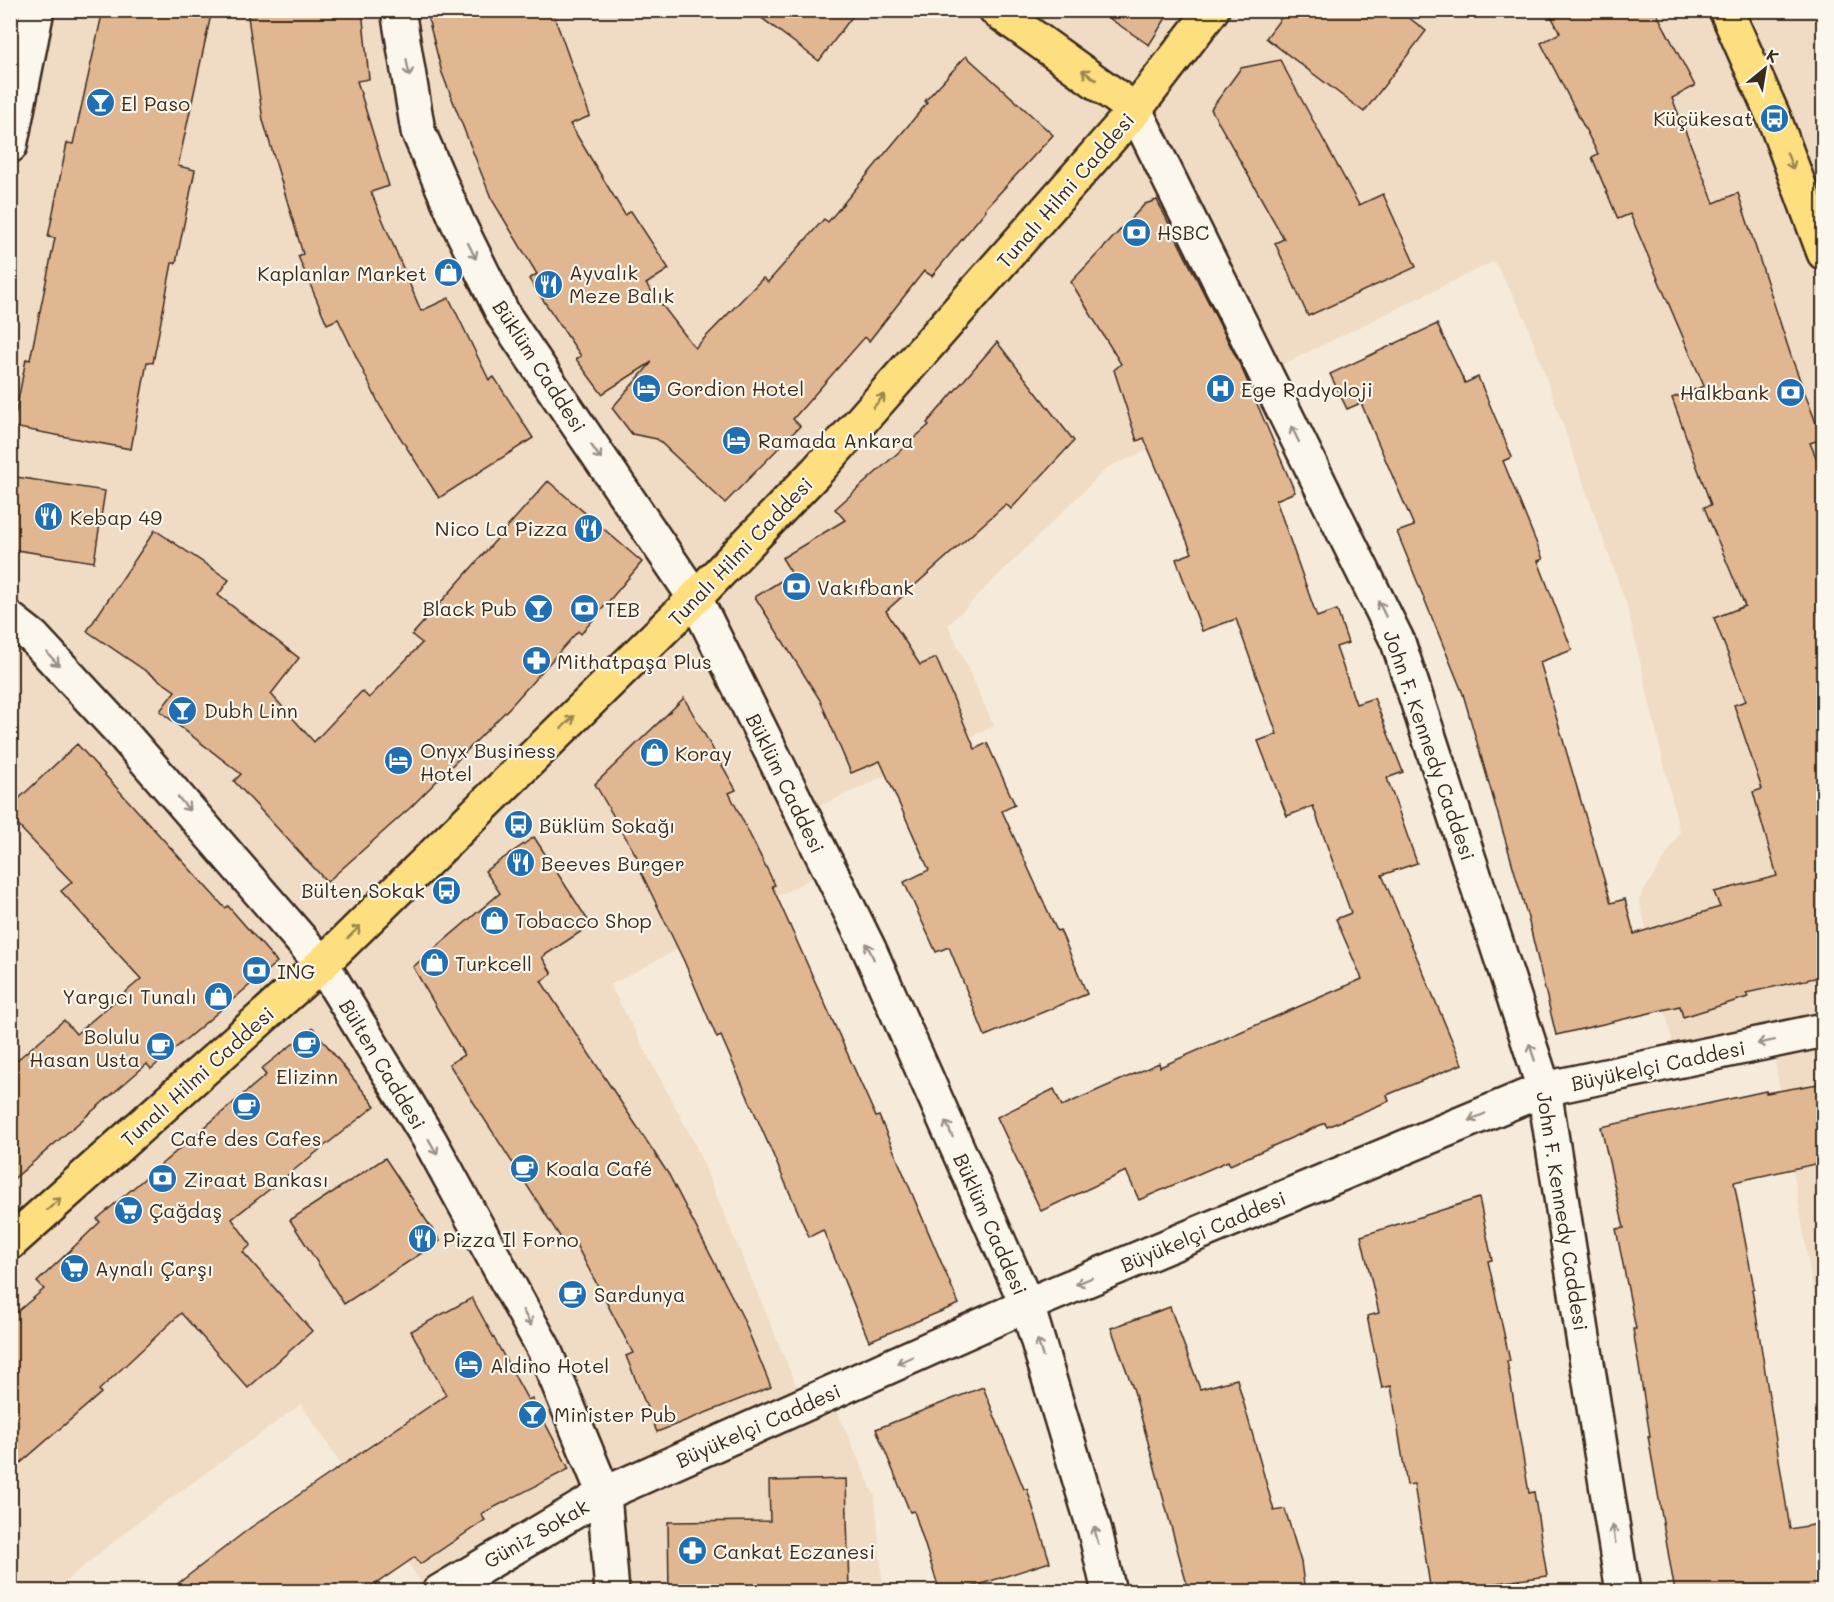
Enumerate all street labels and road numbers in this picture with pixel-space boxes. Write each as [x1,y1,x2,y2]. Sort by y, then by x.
street label: Tunalı Hilmi Caddesi [990,107,1140,273]
street label: Büklüm Caddesi [488,295,592,437]
street label: Tunalı Hilmi Caddesi [662,471,818,631]
street label: John F. Kennedy Caddesi [1378,626,1482,864]
street label: Büklüm Caddesi [741,709,831,857]
street label: Bülten Caddesi [334,994,432,1134]
street label: Tunalı Hilmi Caddesi [115,1000,279,1152]
street label: Büyükelçi Caddesi [1569,1034,1747,1096]
street label: John F. Kennedy Caddesi [1531,1089,1595,1333]
street label: Büklüm Caddesi [948,1149,1034,1299]
street label: Büyükelçi Caddesi [1116,1184,1290,1278]
street label: Büyükelçi Caddesi [672,1377,844,1473]
street label: Güniz Sokak [479,1492,593,1574]

